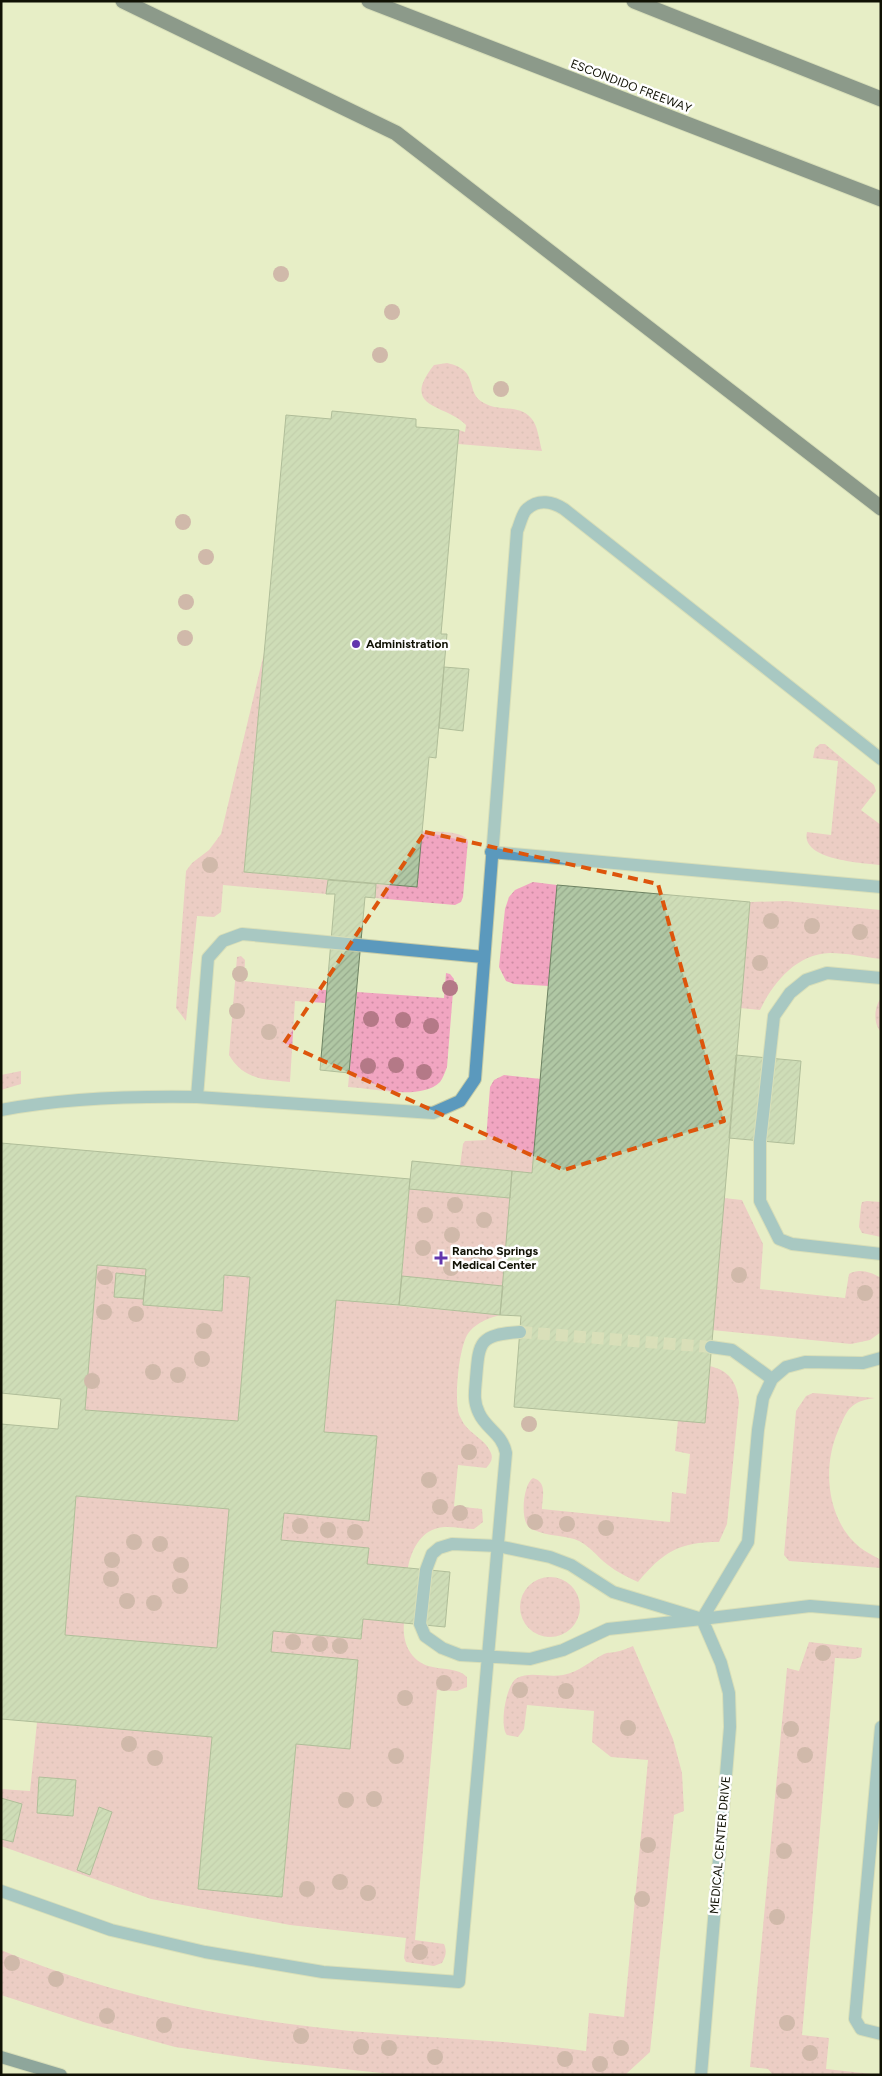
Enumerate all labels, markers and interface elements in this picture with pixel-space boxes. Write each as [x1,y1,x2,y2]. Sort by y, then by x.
street label: ESCONDIDO FREEWAY [569,56,694,116]
place label: Administration [366,637,448,651]
marker: Administration [350,638,362,650]
place label: Rancho Springs Medical Center [452,1244,538,1272]
marker: Rancho Springs Medical Center [434,1251,448,1265]
street label: MEDICAL CENTER DRIVE [707,1775,733,1915]

